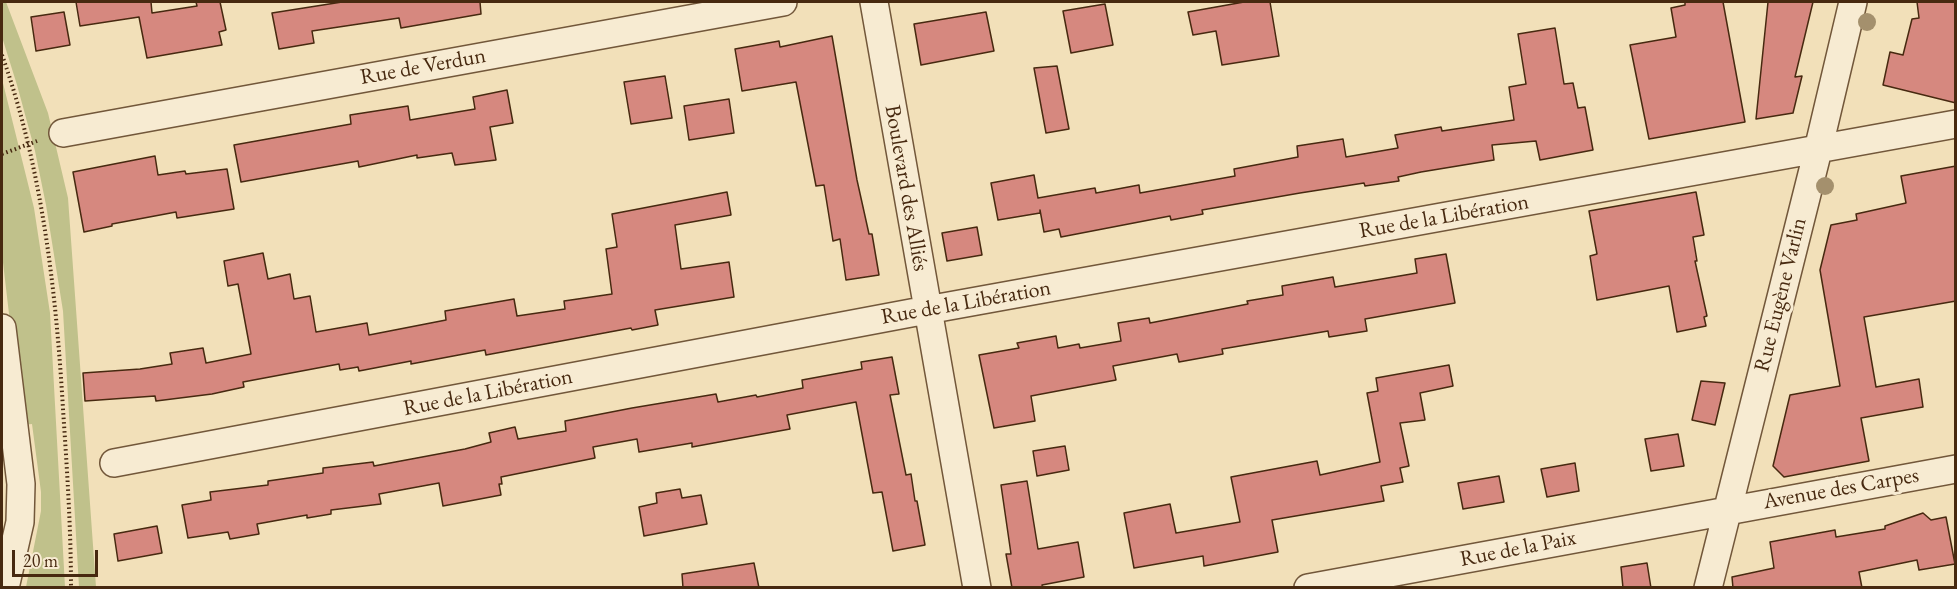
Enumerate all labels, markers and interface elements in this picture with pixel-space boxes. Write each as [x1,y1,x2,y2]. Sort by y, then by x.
street label: Rue de Verdun [358,43,488,91]
street label: Boulevard des Alliés [878,103,934,273]
street label: Rue de la Libération [1357,189,1531,245]
street label: Rue Eugène Varlin [1749,215,1813,375]
street label: Rue de la Libération [879,275,1053,331]
street label: Rue de la Libération [401,364,575,422]
street label: Avenue des Carpes [1761,462,1921,516]
street label: Rue de la Paix [1458,525,1578,573]
scale bar [15,538,100,576]
text: 20 m [23,549,58,572]

